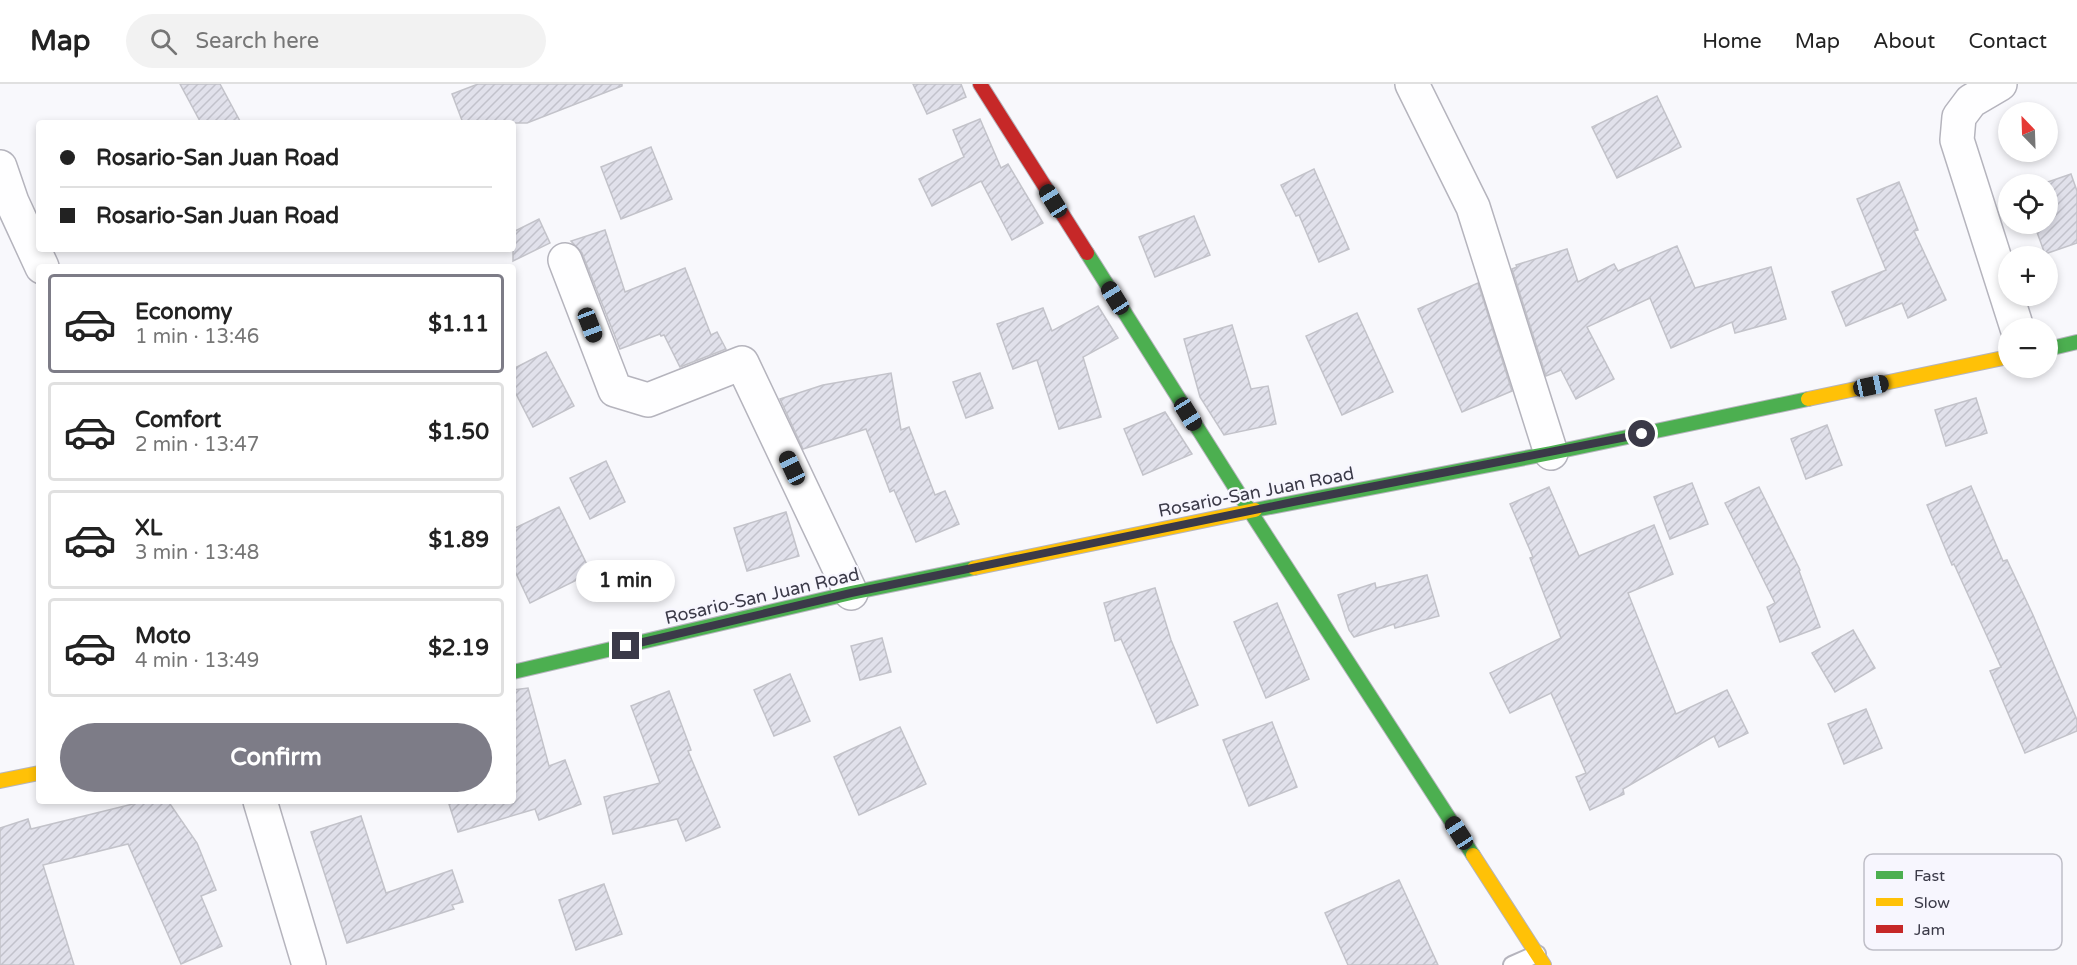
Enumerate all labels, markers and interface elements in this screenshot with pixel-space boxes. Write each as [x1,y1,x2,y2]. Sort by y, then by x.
search box [126,14,546,68]
text: Map [30,24,90,58]
icon: search [147,25,180,58]
text: Search here [195,28,319,54]
text: Home [1702,29,1762,54]
text: Map [1795,29,1840,54]
text: About [1873,29,1935,54]
text: Contact [1968,29,2047,54]
north arrow [1998,102,2058,162]
map controls [1998,102,2058,378]
text: Rosario-San Juan Road [96,145,339,171]
button: locate [1998,174,2058,234]
car [1036,181,1070,221]
text: Rosario-San Juan Road [96,203,339,229]
button: + [1998,246,2058,306]
car [1098,278,1132,318]
icon: car [63,297,117,351]
text: Economy [135,299,232,325]
car [575,305,605,345]
text: $1.11 [428,311,489,337]
button: − [1998,318,2058,378]
text: 1 min · 13:46 [135,325,259,349]
car [1852,373,1890,399]
car [1171,394,1205,434]
icon: car [63,405,117,459]
text: Comfort [135,407,221,433]
text: $1.50 [428,419,489,445]
route start [1628,420,1655,447]
text: 2 min · 13:47 [135,433,259,457]
car [776,448,808,488]
street label: Rosario-San Juan Road [1156,462,1356,522]
icon: car [63,513,117,567]
text: XL [135,515,162,541]
text: $1.89 [428,527,489,553]
text: 3 min · 13:48 [135,541,259,565]
callout: 1 min [576,559,676,601]
street label: Rosario-San Juan Road [663,563,861,629]
text: 1 min [599,569,652,593]
icon: car [63,621,117,675]
text: Moto [135,623,191,649]
route end [612,632,639,659]
text: $2.19 [428,635,489,661]
text: 4 min · 13:49 [135,649,259,673]
button: Confirm [60,723,492,792]
car [1442,813,1476,853]
legend [1864,854,2062,950]
text: Fast [1914,866,1945,886]
text: Slow [1914,893,1950,913]
text: Jam [1914,920,1945,940]

